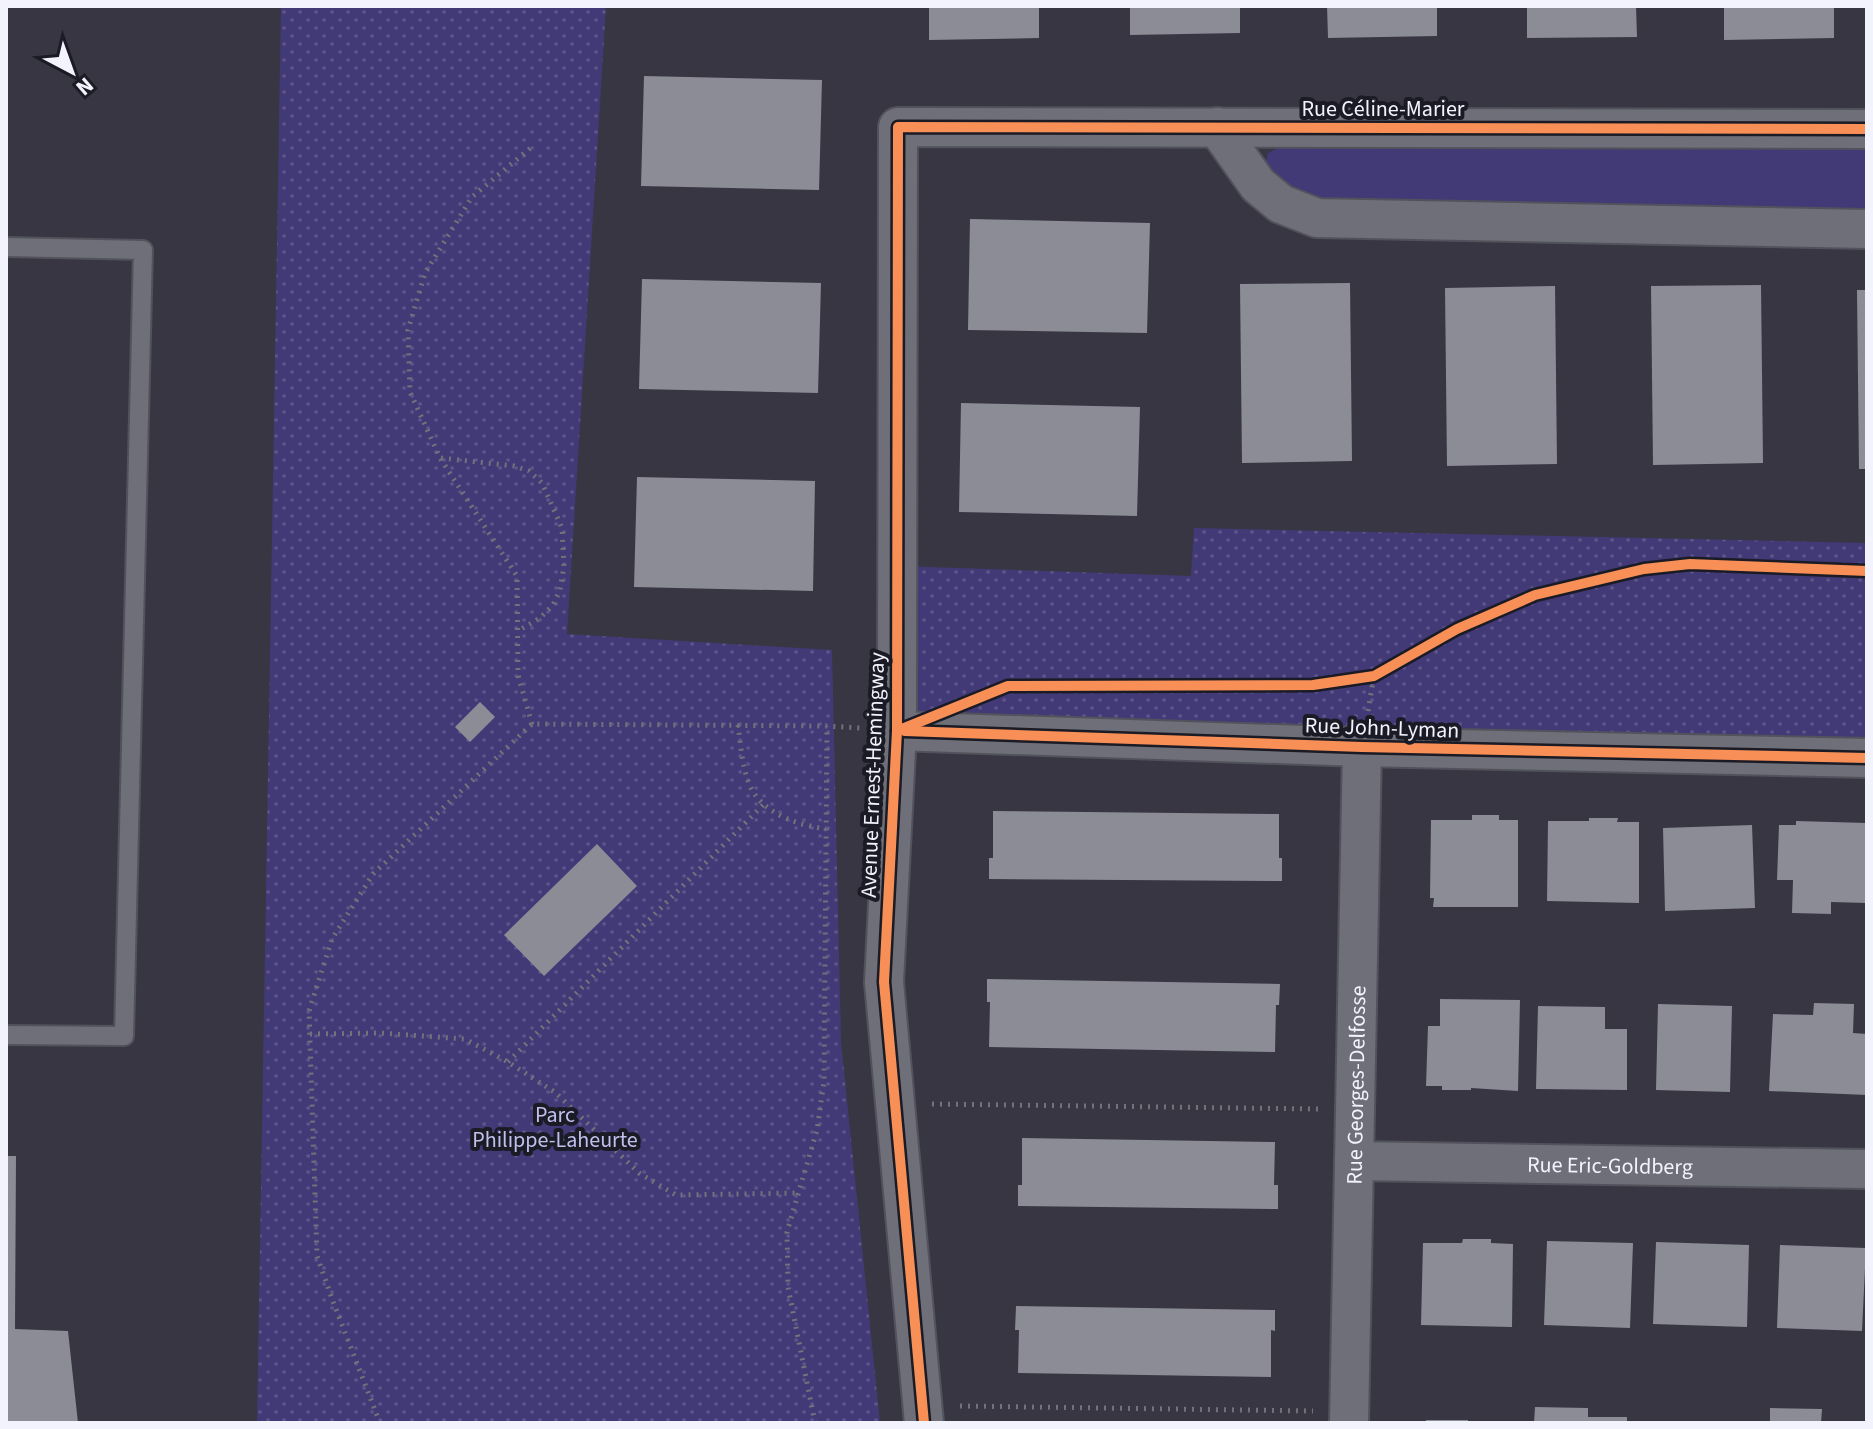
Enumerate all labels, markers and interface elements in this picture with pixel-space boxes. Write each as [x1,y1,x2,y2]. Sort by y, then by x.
north arrow [32,32,112,112]
text: N [68,69,100,103]
street label: Rue Céline-Marier [1302,93,1465,125]
street label: Avenue Ernest-Hemingway [853,651,893,898]
street label: Rue John-Lyman [1304,709,1460,747]
street label: Rue Georges-Delfosse [1339,985,1374,1185]
park label: Parc Philippe-Laheurte [472,1099,638,1156]
street label: Rue Eric-Goldberg [1527,1149,1693,1183]

